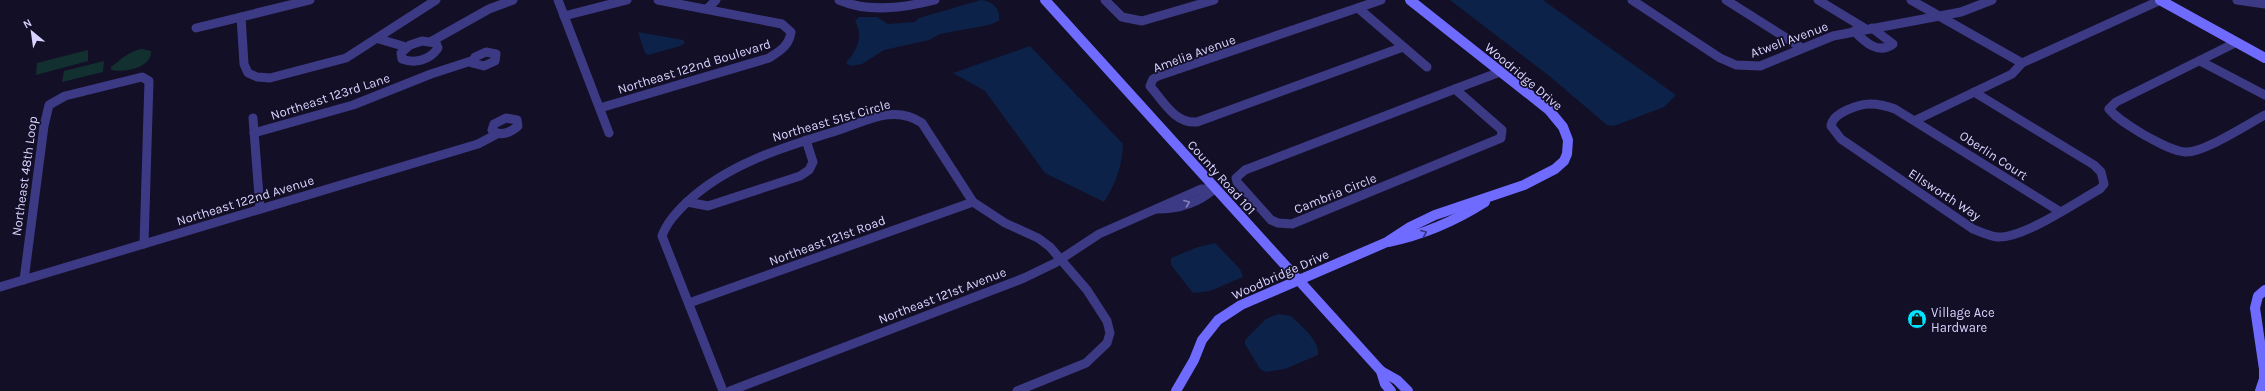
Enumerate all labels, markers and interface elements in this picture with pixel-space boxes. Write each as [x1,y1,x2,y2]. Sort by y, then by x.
north arrow [12,12,52,52]
text: N [21,16,34,31]
street label: Atwell Avenue [1748,18,1830,60]
street label: Amelia Avenue [1151,31,1238,75]
street label: Northeast 122nd Boulevard [616,36,773,97]
street label: Woodridge Drive [1482,40,1566,113]
street label: Northeast 123rd Lane [268,70,392,123]
street label: Northeast 51st Circle [770,96,892,145]
street label: Northeast 48th Loop [9,115,40,237]
street label: Oberlin Court [1957,128,2031,183]
street label: County Road 101 [1185,137,1259,217]
street label: Ellsworth Way [1906,166,1984,223]
street label: Cambria Circle [1292,170,1379,217]
street label: Northeast 122nd Avenue [175,172,316,229]
one-way arrow [1184,200,1191,208]
street label: Northeast 121st Road [767,212,887,269]
one-way arrow [1421,229,1428,237]
street label: Woodbridge Drive [1229,246,1331,303]
street label: Northeast 121st Avenue [876,264,1009,327]
place label: Village Ace Hardware [1931,305,1995,335]
shop icon: Village Ace Hardware [1906,308,1928,330]

